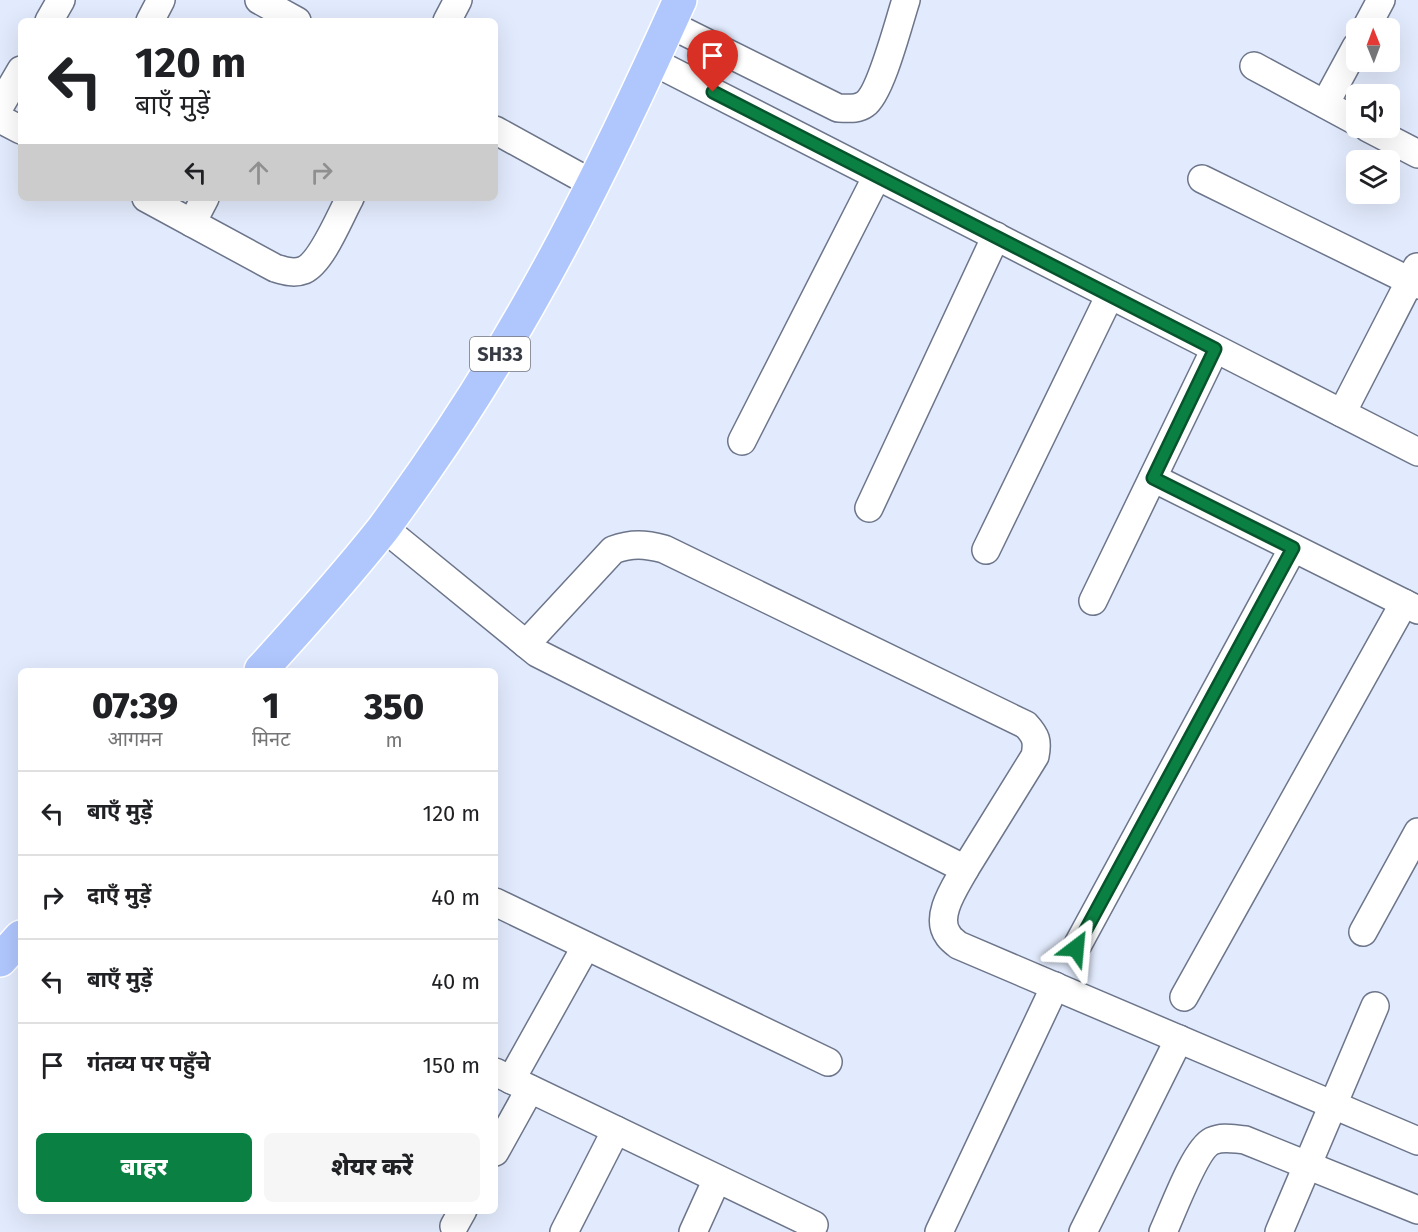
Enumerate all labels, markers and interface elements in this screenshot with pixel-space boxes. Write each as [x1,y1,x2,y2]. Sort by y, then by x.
north arrow [1346,18,1400,72]
map controls [1346,18,1400,204]
pin [687,30,738,92]
text: 120 m [135,38,246,88]
icon: arrive [696,39,729,72]
icon: left [36,42,114,120]
button: sound [1346,84,1400,138]
text: बाएँ मुड़ें [135,89,210,121]
button: layers [1346,150,1400,204]
icon: left [179,156,212,189]
icon: ahead [242,156,275,189]
icon: right [305,156,338,189]
road number: SH33 [470,337,530,371]
text: 07:39 [92,684,178,728]
text: 1 [263,684,280,728]
text: 350 [364,685,424,729]
text: आगमन [108,727,162,751]
text: मिनट [252,727,290,751]
text: m [386,728,403,752]
icon: left [36,797,69,830]
text: बाएँ मुड़ें [87,798,153,825]
text: 120 m [423,800,480,827]
icon: right [36,881,69,914]
text: दाएँ मुड़ें [87,882,151,909]
text: 40 m [431,884,480,911]
position arrow [1044,916,1108,980]
icon: left [36,965,69,998]
text: बाएँ मुड़ें [87,966,153,993]
text: 40 m [431,968,480,995]
icon: arrive [36,1049,69,1082]
text: गंतव्य पर पहुँचे [87,1050,211,1077]
text: 150 m [422,1052,480,1079]
button: बाहर [36,1133,252,1202]
button: शेयर करें [264,1133,480,1202]

